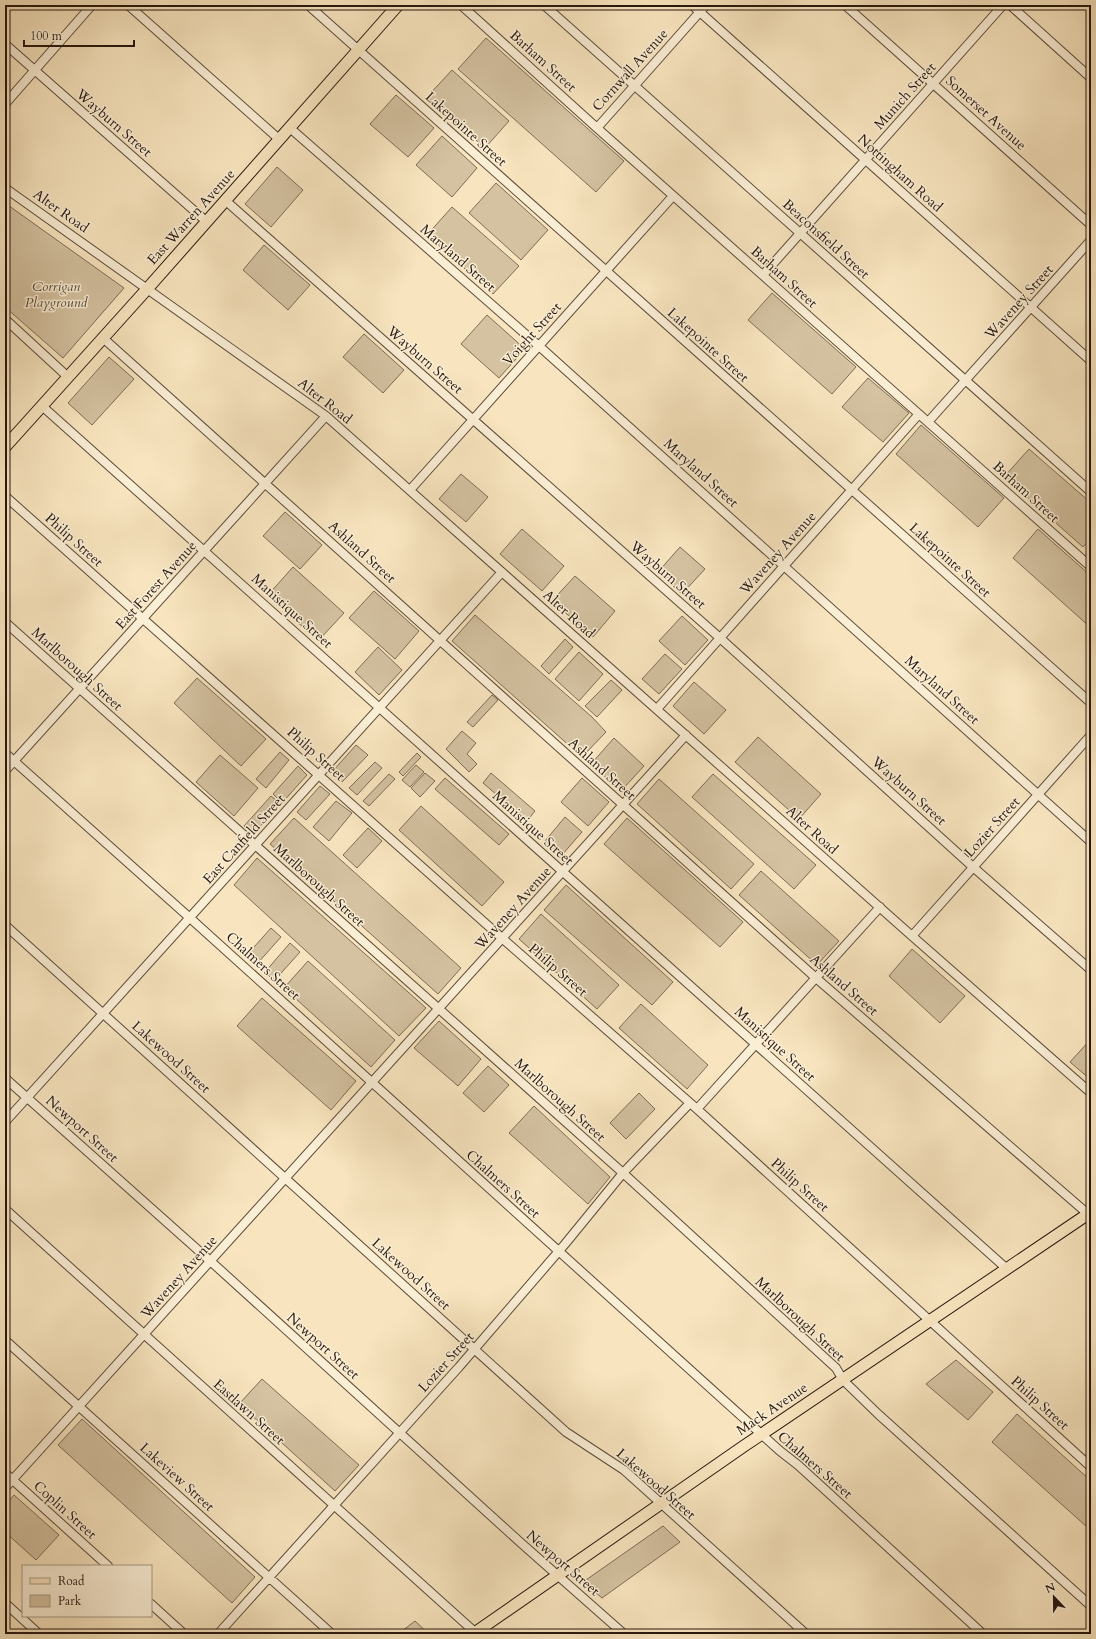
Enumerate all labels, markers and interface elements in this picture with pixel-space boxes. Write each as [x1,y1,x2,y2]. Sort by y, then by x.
scale bar [24,22,134,48]
street label: Cornwall Avenue [588,25,672,115]
street label: Barham Street [506,26,581,96]
text: 100 m [30,28,63,44]
street label: Munich Street [870,58,941,134]
street label: Somerset Avenue [942,72,1030,154]
street label: Wayburn Street [71,84,156,162]
street label: Lakepointe Street [421,87,511,171]
street label: Nottingham Road [853,130,947,217]
street label: East Warren Avenue [143,165,239,269]
street label: Alter Road [29,185,93,237]
street label: Beaconsfield Street [778,195,874,284]
street label: Maryland Street [416,220,500,296]
street label: Barham Street [747,242,822,312]
street label: Waveney Street [980,260,1058,344]
park label: Corrigan Playground [25,277,89,312]
street label: Voight Street [498,298,566,370]
street label: Lakepointe Street [663,303,753,387]
street label: Wayburn Street [382,321,467,399]
street label: Alter Road [294,374,356,429]
street label: Maryland Street [660,434,743,512]
street label: Barham Street [989,457,1064,527]
street label: Waveney Avenue [735,507,820,599]
street label: Philip Street [41,509,108,572]
street label: Ashland Street [324,517,400,588]
street label: Lakepointe Street [905,518,995,602]
street label: Wayburn Street [625,536,710,614]
street label: East Forest Avenue [111,537,201,633]
street label: Manistique Street [247,569,337,653]
street label: Alter Road [539,586,600,643]
street label: Marlborough Street [27,623,127,715]
street label: Maryland Street [901,651,984,729]
street label: Philip Street [283,723,350,786]
street label: Ashland Street [564,734,640,805]
street label: Wayburn Street [867,752,951,830]
street label: Manistique Street [488,786,578,870]
street label: East Canfield Street [198,790,290,888]
street label: Lozier Street [960,792,1025,861]
street label: Alter Road [782,802,843,859]
street label: Marlborough Street [269,839,369,931]
street label: Waveney Avenue [470,862,555,954]
street label: Chalmers Street [222,928,304,1005]
street label: Philip Street [524,939,592,1001]
street label: Ashland Street [806,950,883,1020]
street label: Manistique Street [730,1002,820,1086]
street label: Lakewood Street [128,1017,215,1098]
street label: Marlborough Street [510,1054,610,1146]
street label: Newport Street [42,1091,123,1167]
street label: Chalmers Street [462,1146,544,1223]
street label: Philip Street [767,1154,834,1217]
street label: Waveney Avenue [136,1231,221,1323]
street label: Lakewood Street [368,1234,455,1315]
street label: Marlborough Street [751,1272,849,1366]
street label: Newport Street [283,1308,364,1384]
street label: Lozier Street [414,1327,479,1396]
street label: Philip Street [1007,1372,1074,1435]
street label: Eastlawn Street [209,1375,289,1450]
street label: Mack Avenue [733,1378,811,1440]
street label: Chalmers Street [774,1427,857,1503]
street label: Lakeview Street [136,1438,219,1516]
street label: Lakewood Street [612,1444,700,1524]
street label: Coplin Street [29,1477,101,1544]
street label: Newport Street [522,1526,604,1601]
legend [22,1565,152,1617]
text: Road [58,1573,85,1589]
north arrow [1034,1577,1074,1617]
text: N [1043,1579,1058,1597]
text: Park [58,1593,82,1609]

